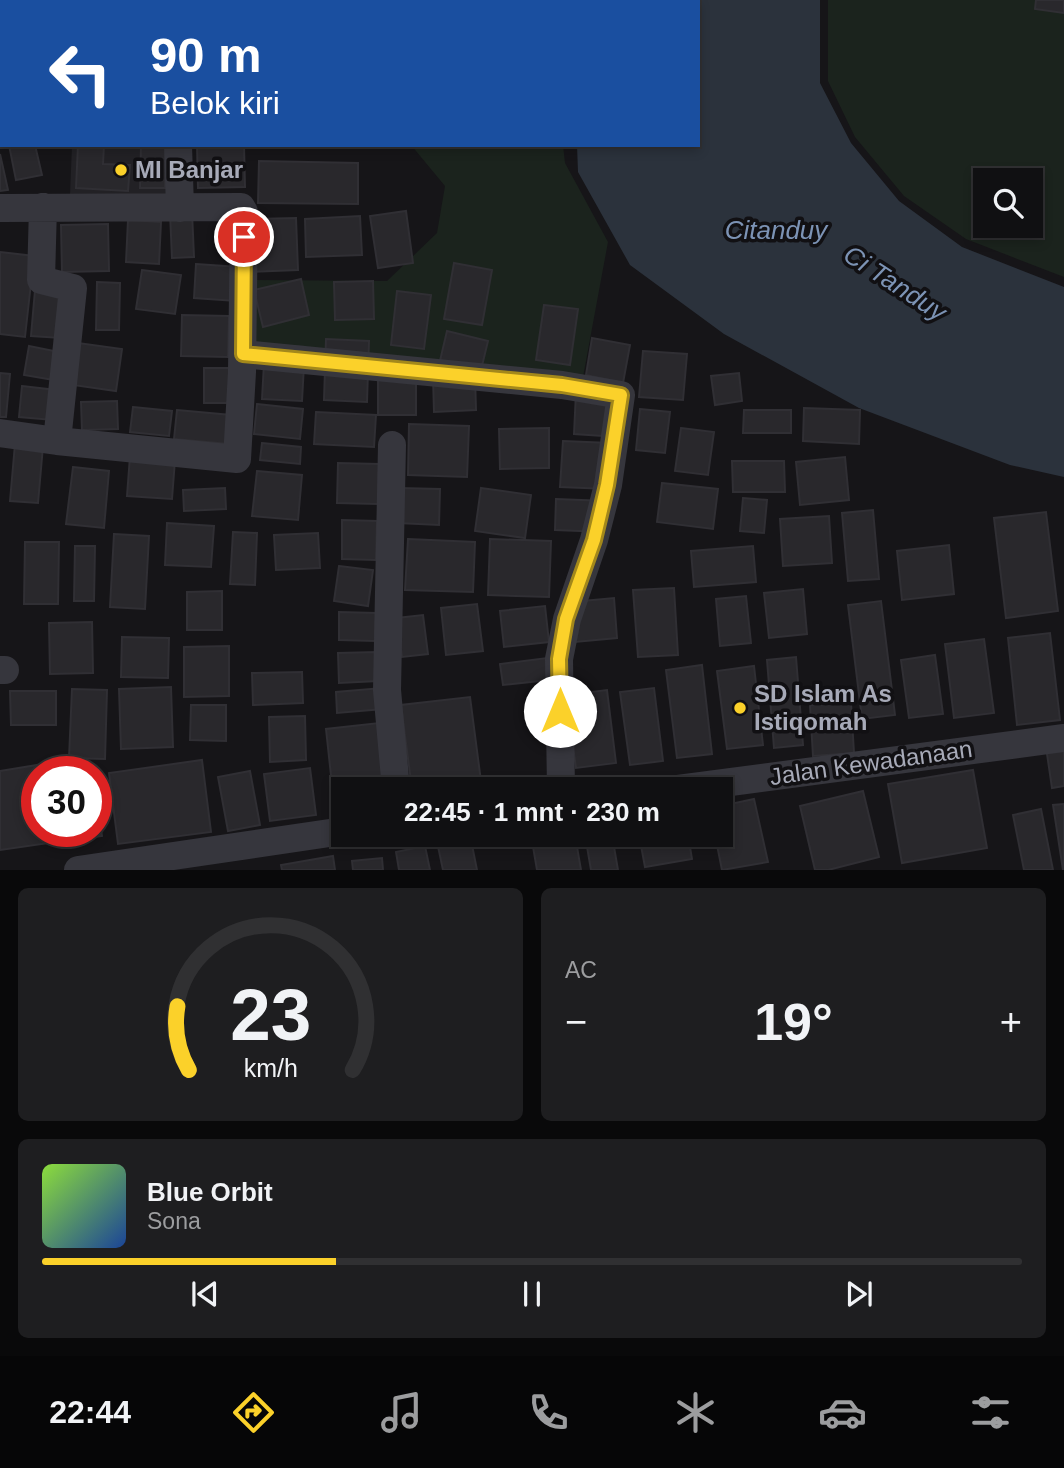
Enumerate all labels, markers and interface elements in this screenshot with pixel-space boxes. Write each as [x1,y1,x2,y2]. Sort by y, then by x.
icon: left [35,28,126,119]
text: 90 m [150,28,262,82]
text: Belok kiri [150,85,280,121]
place label: MI Banjar [135,156,243,183]
marker: MI Banjar [113,162,129,178]
map controls [973,168,1043,238]
button: search [973,168,1043,238]
pin [214,207,274,267]
water label: Citanduy [725,215,829,245]
icon: arrive [225,218,263,256]
water label: Ci Tanduy [838,239,954,328]
position arrow [523,674,597,748]
place label: SD Islam As Istiqomah [754,680,892,735]
marker: SD Islam As Istiqomah [732,700,748,716]
street label: Jalan Kewadanaan [768,735,974,790]
speed limit sign: 30 [21,756,112,847]
text: 22:45 · 1 mnt · 230 m [404,797,660,827]
text: AC [565,957,597,983]
text: 23 [230,975,311,1056]
text: 19° [754,993,833,1051]
text: − [565,1001,587,1043]
text: + [1000,1001,1022,1043]
text: km/h [243,1054,298,1082]
text: Blue Orbit [147,1177,273,1207]
text: Sona [147,1208,201,1234]
icon: previous [186,1275,224,1313]
icon: pause [513,1275,551,1313]
icon: next [840,1275,878,1313]
icon: directions [229,1388,278,1437]
icon: music [377,1388,426,1437]
icon: phone [524,1388,573,1437]
icon: climate [671,1388,720,1437]
icon: car [818,1388,867,1437]
icon: filters [966,1388,1015,1437]
text: 22:44 [49,1394,131,1430]

